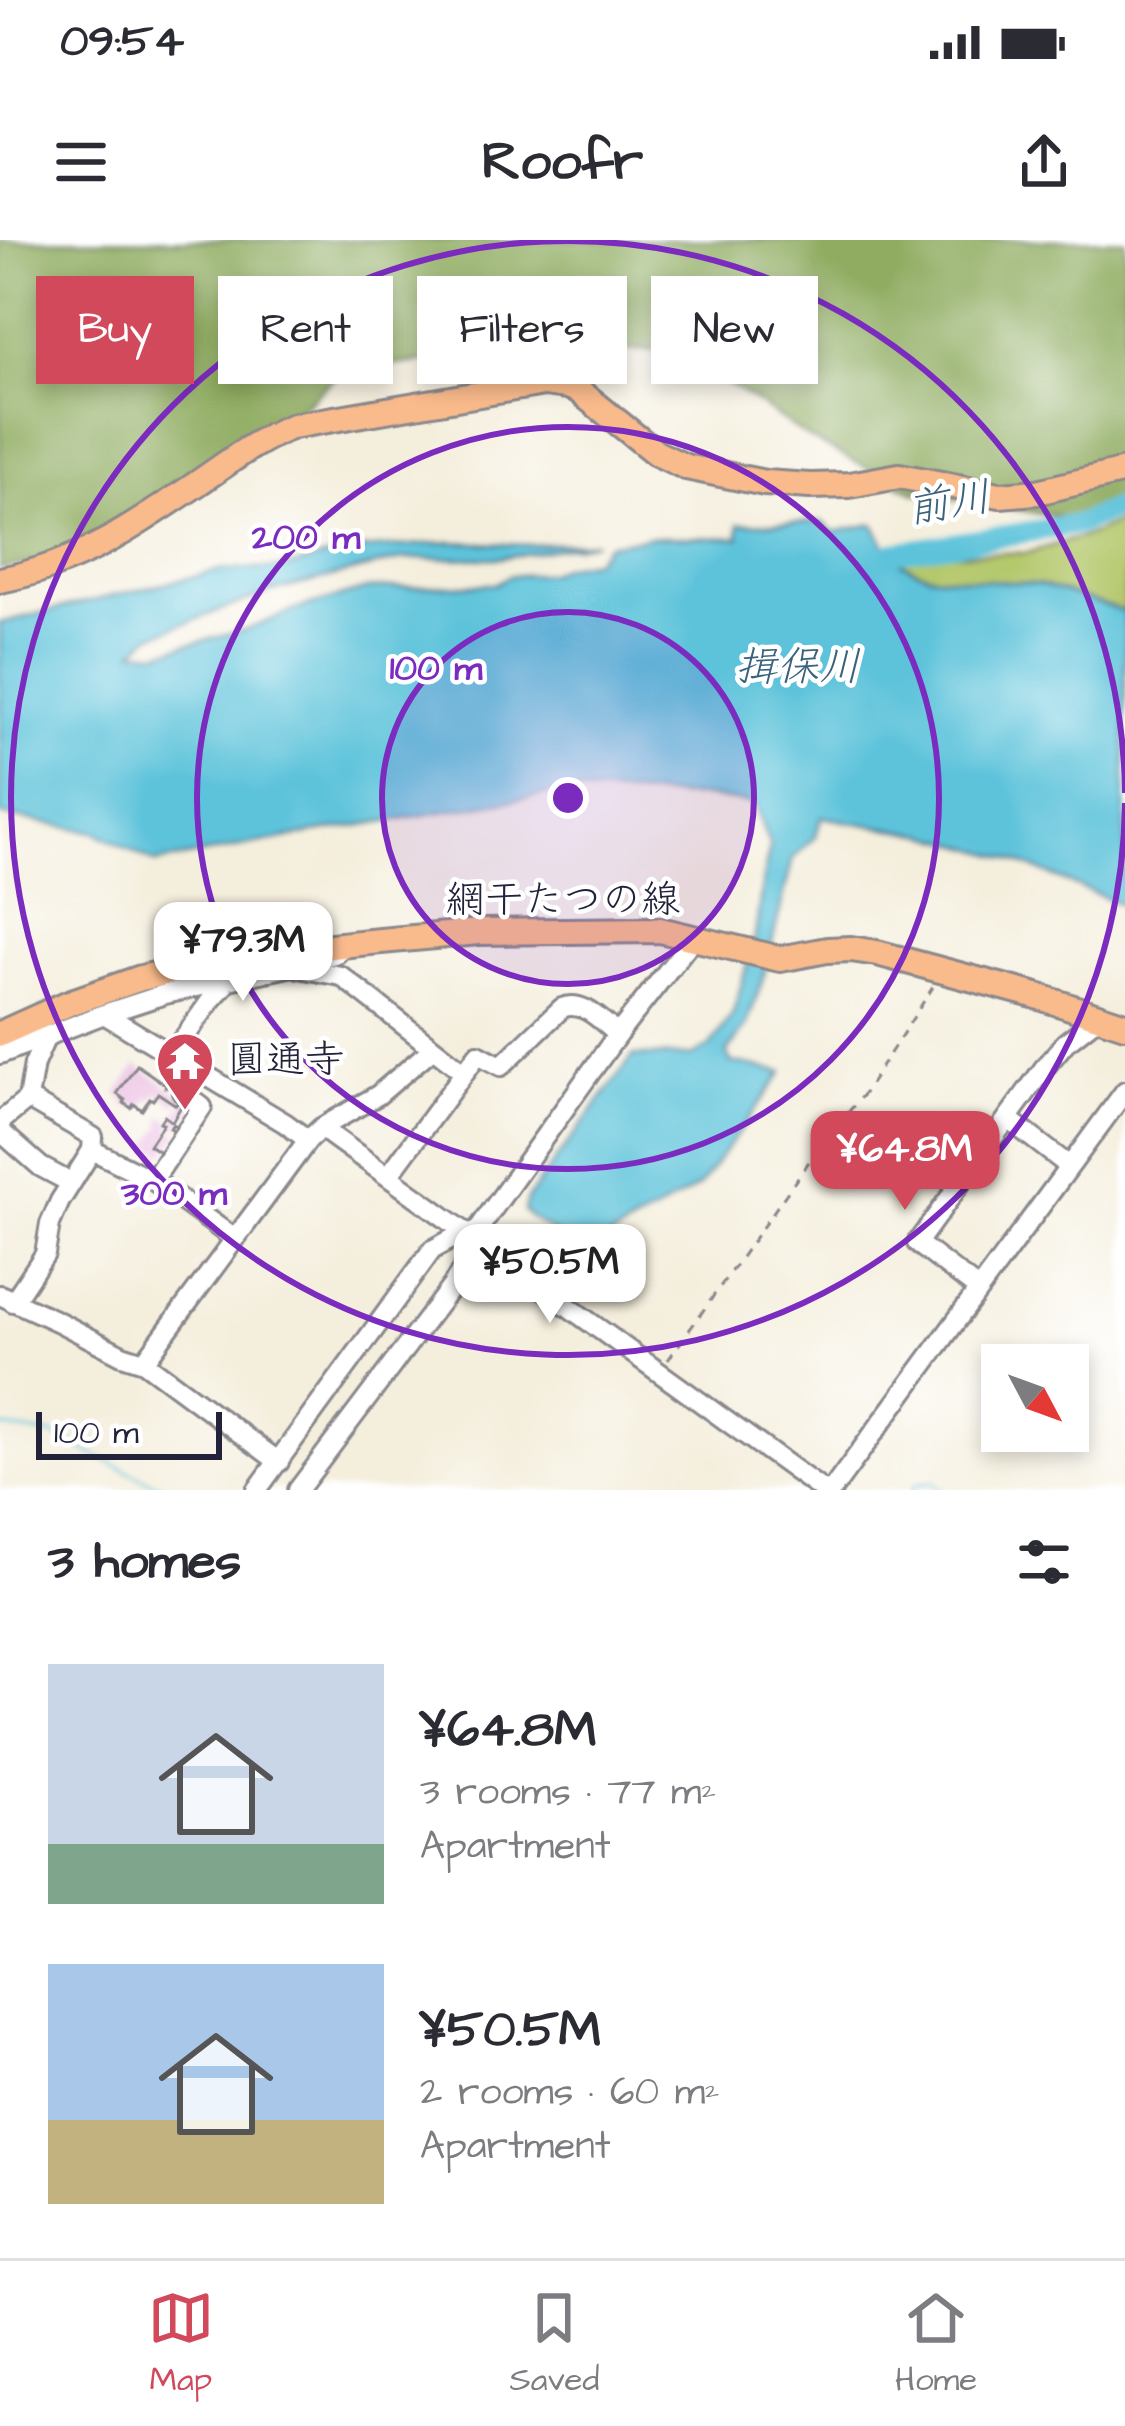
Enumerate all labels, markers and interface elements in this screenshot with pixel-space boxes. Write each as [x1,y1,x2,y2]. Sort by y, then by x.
text: 09:54 [60,11,184,73]
text: Roofr [482,125,643,200]
icon: menu [48,129,114,195]
icon: share [1011,129,1077,195]
chip: Buy [36,276,194,384]
chip: Rent [218,276,393,384]
chip: Filters [417,276,627,384]
chip: New [651,276,818,384]
water label: 前川 [903,469,995,539]
text: 200 m [251,512,361,563]
water label: 揖保川 [735,639,861,697]
text: 100 m [390,643,483,694]
centre of rings [547,777,589,819]
street label: 網干たつの線 [446,874,680,928]
pin: ¥79.3M [145,902,341,1004]
text: ¥79.3M [181,914,305,968]
temple icon: 圓通寺 [154,1030,216,1112]
place label: 圓通寺 [227,1034,344,1088]
pin: ¥64.8M [807,1111,1003,1213]
text: ¥64.8M [838,1123,972,1177]
text: 300 m [120,1168,228,1219]
pin: ¥50.5M [452,1224,648,1326]
text: ¥50.5M [481,1236,619,1290]
north arrow [981,1344,1089,1452]
map controls [981,1344,1089,1452]
scale bar [36,1406,222,1459]
text: 100 m [54,1410,139,1456]
text: 3 homes [48,1527,241,1598]
icon: filters [1011,1529,1077,1595]
text: ¥64.8M [420,1695,596,1766]
icon: home [144,1712,288,1856]
text: 3 rooms · 77 m² [420,1766,716,1820]
text: Apartment [420,1820,611,1874]
text: ¥50.5M [420,1995,601,2066]
icon: home [144,2012,288,2156]
text: 2 rooms · 60 m² [420,2066,720,2120]
text: Apartment [420,2120,611,2174]
tab: Map [148,2285,214,2403]
tab: Saved [510,2285,599,2403]
tab: Home [895,2285,977,2403]

